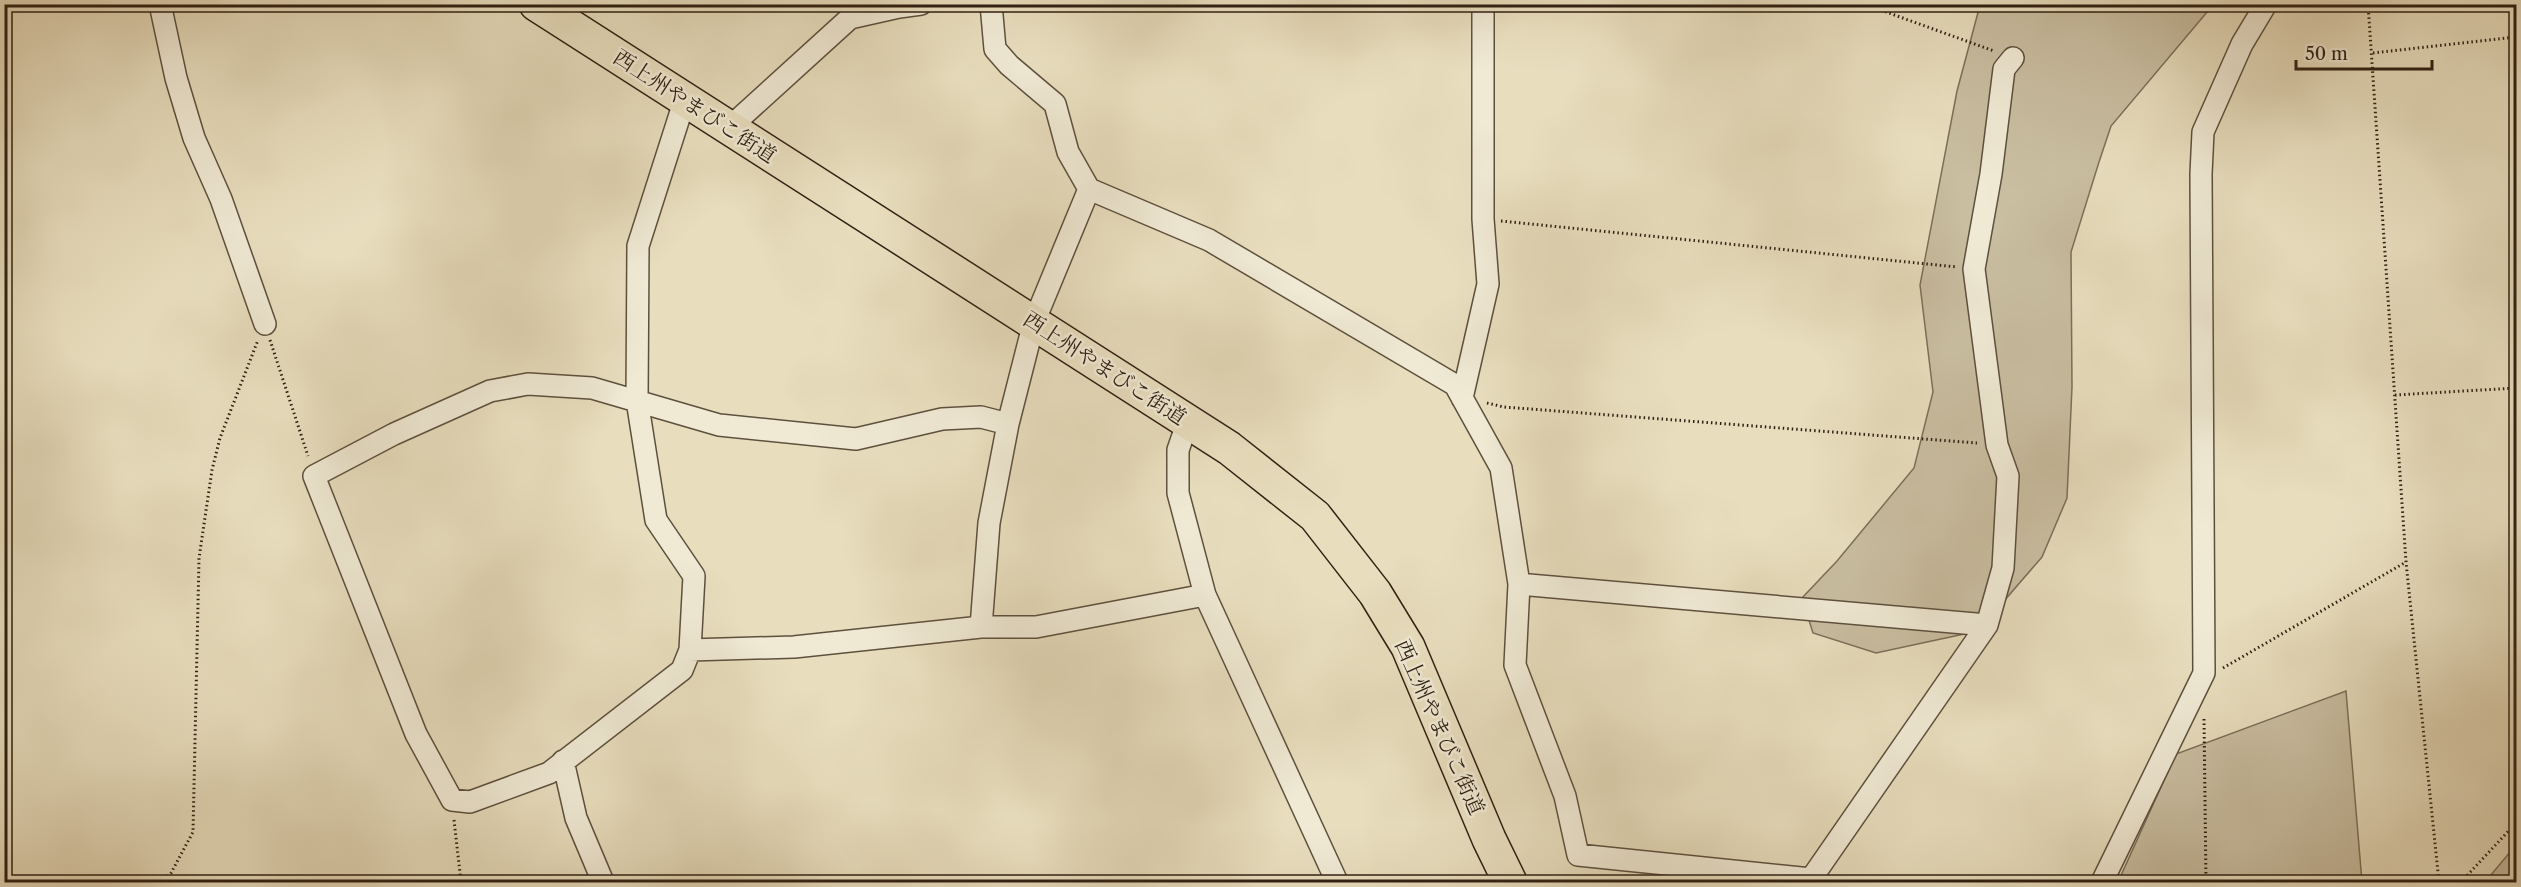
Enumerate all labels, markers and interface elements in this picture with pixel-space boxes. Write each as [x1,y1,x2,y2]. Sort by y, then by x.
scale bar [2296,33,2432,71]
text: 50 m [2305,43,2348,65]
street label: 西上州やまびこ街道 [609,44,781,168]
street label: 西上州やまびこ街道 [1019,306,1191,430]
street label: 西上州やまびこ街道 [1390,636,1490,818]

